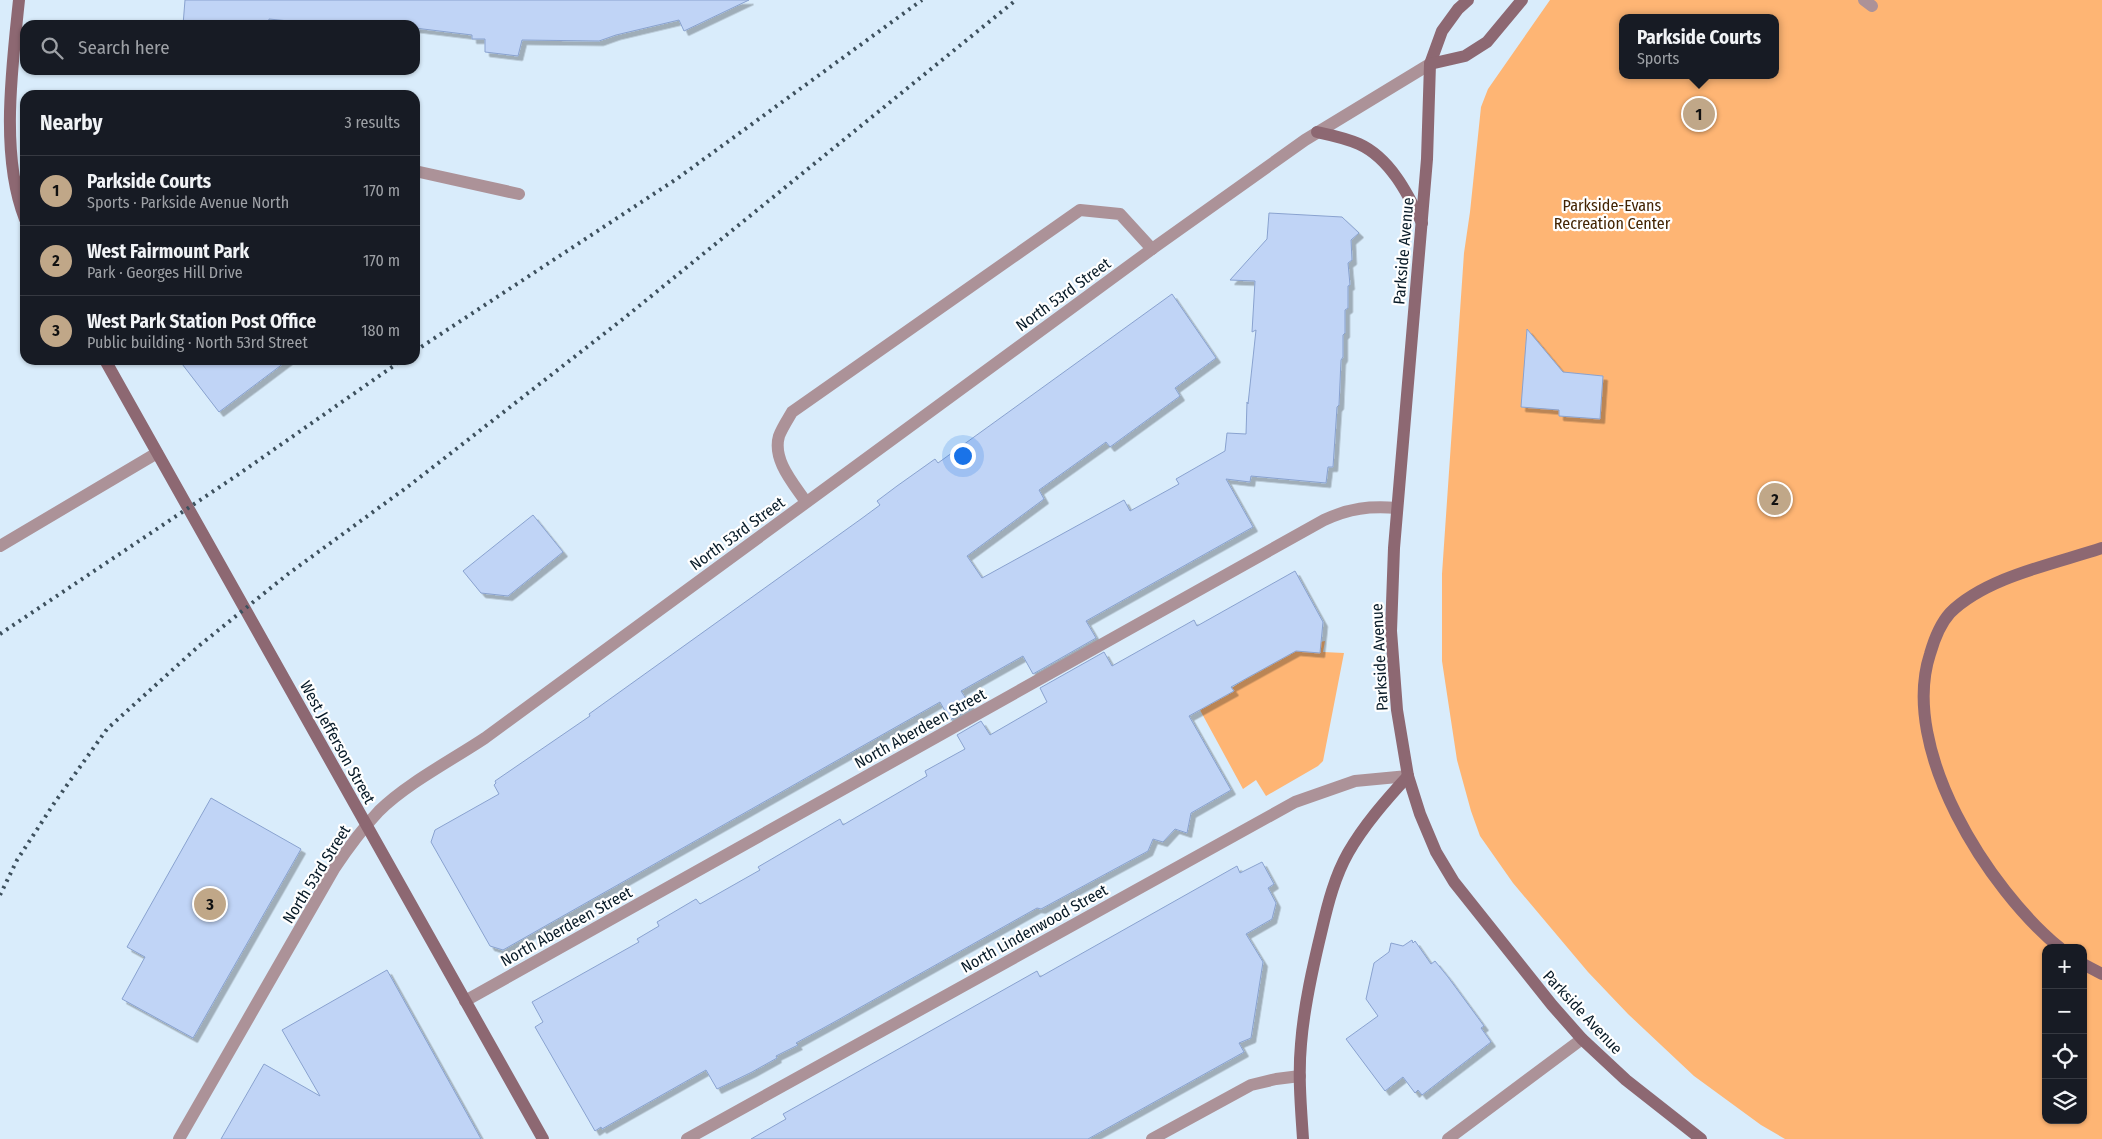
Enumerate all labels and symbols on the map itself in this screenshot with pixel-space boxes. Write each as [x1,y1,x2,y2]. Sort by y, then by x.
pin: 1 [1683,95,1715,133]
park label: Parkside-Evans Recreation Center [1554,196,1671,233]
street label: Parkside Avenue [1389,197,1418,305]
street label: North 53rd Street [1012,253,1115,335]
your location [950,443,976,469]
pin: 2 [1759,480,1791,518]
street label: North 53rd Street [686,492,789,574]
street label: Parkside Avenue [1367,603,1392,711]
street label: West Jefferson Street [296,677,380,808]
street label: North Aberdeen Street [851,684,990,772]
street label: North 53rd Street [279,821,355,927]
street label: North Lindenwood Street [958,880,1111,977]
street label: North Aberdeen Street [497,882,636,970]
pin: 3 [194,885,226,923]
street label: Parkside Avenue [1539,967,1626,1058]

